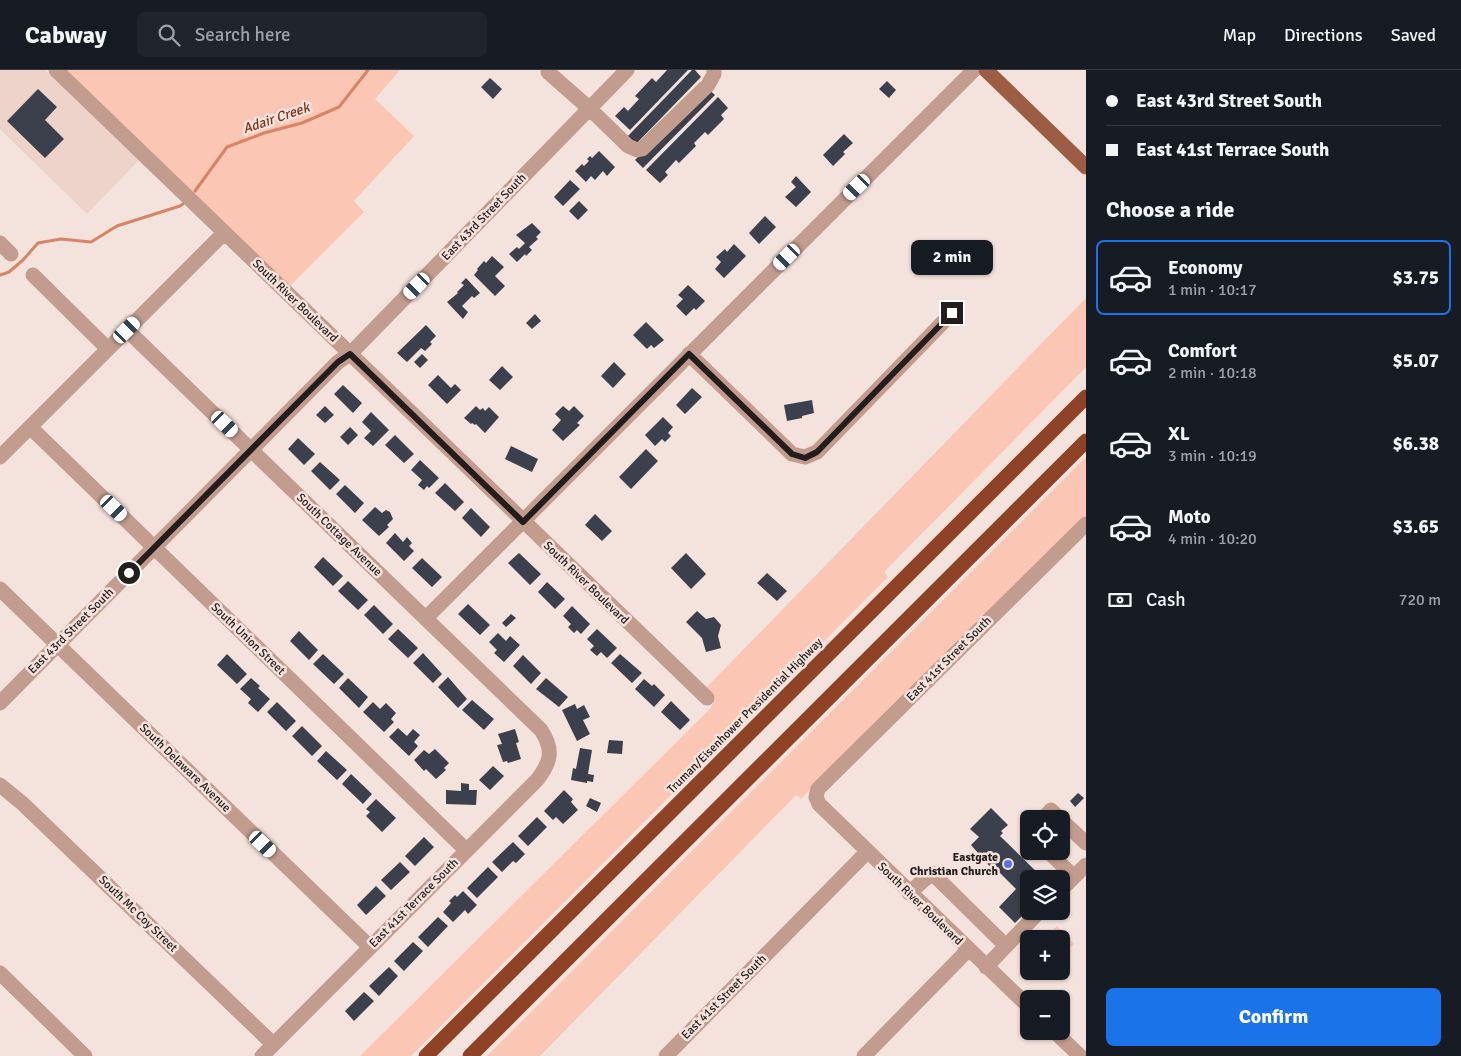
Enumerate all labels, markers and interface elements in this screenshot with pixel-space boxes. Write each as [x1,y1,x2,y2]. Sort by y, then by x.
search box [137,12,487,57]
text: Cabway [25,20,107,50]
icon: search [155,21,183,49]
text: Search here [195,23,291,47]
text: Map [1223,24,1256,46]
text: Directions [1284,24,1363,46]
text: Saved [1391,24,1436,46]
text: East 43rd Street South [1136,89,1322,113]
water label: Adair Creek [240,98,313,137]
text: East 41st Terrace South [1136,138,1329,162]
street label: East 43rd Street South [439,170,529,264]
car [840,171,873,203]
text: Choose a ride [1106,196,1234,223]
callout: 2 min [911,240,993,276]
car [771,241,802,273]
text: 2 min [933,247,971,267]
icon: car [1108,255,1153,300]
street label: South River Boulevard [249,256,341,346]
text: Economy [1168,256,1242,280]
text: $3.75 [1393,266,1439,290]
car [401,270,432,302]
text: 1 min · 10:17 [1168,280,1257,300]
route end [941,302,963,324]
car [111,314,142,346]
icon: car [1108,338,1153,383]
text: Comfort [1168,339,1237,363]
text: $5.07 [1393,349,1439,373]
text: 2 min · 10:18 [1168,363,1257,383]
car [208,408,241,440]
icon: car [1108,421,1153,466]
text: XL [1168,422,1190,446]
text: $6.38 [1393,432,1439,456]
text: 3 min · 10:19 [1168,446,1257,466]
street label: South Cottage Avenue [293,490,385,580]
car [97,492,130,524]
icon: car [1108,504,1153,549]
text: Moto [1168,505,1211,529]
text: $3.65 [1393,515,1439,539]
text: 4 min · 10:20 [1168,529,1257,549]
street label: South River Boulevard [540,538,632,628]
route start [118,562,140,584]
street label: East 43rd Street South [25,585,117,677]
icon: cash [1106,586,1134,614]
text: Cash [1146,588,1186,612]
text: 720 m [1399,590,1441,610]
street label: South Union Street [208,600,288,678]
street label: East 41st Street South [903,613,995,705]
street label: Truman/Eisenhower Presidential Highway [664,635,826,797]
street label: South Delaware Avenue [136,721,234,815]
map controls [1020,810,1070,1040]
button: locate [1020,810,1070,860]
car [246,828,279,860]
place label: Eastgate Christian Church [910,850,998,879]
street label: East 41st Terrace South [366,855,462,951]
marker: Eastgate Christian Church [1002,858,1014,870]
street label: South River Boulevard [874,859,966,949]
button: layers [1020,870,1070,920]
street label: South Mc Coy Street [96,873,180,955]
button: + [1020,930,1070,980]
street label: East 41st Street South [678,951,770,1043]
button: Confirm [1106,988,1441,1046]
button: − [1020,990,1070,1040]

